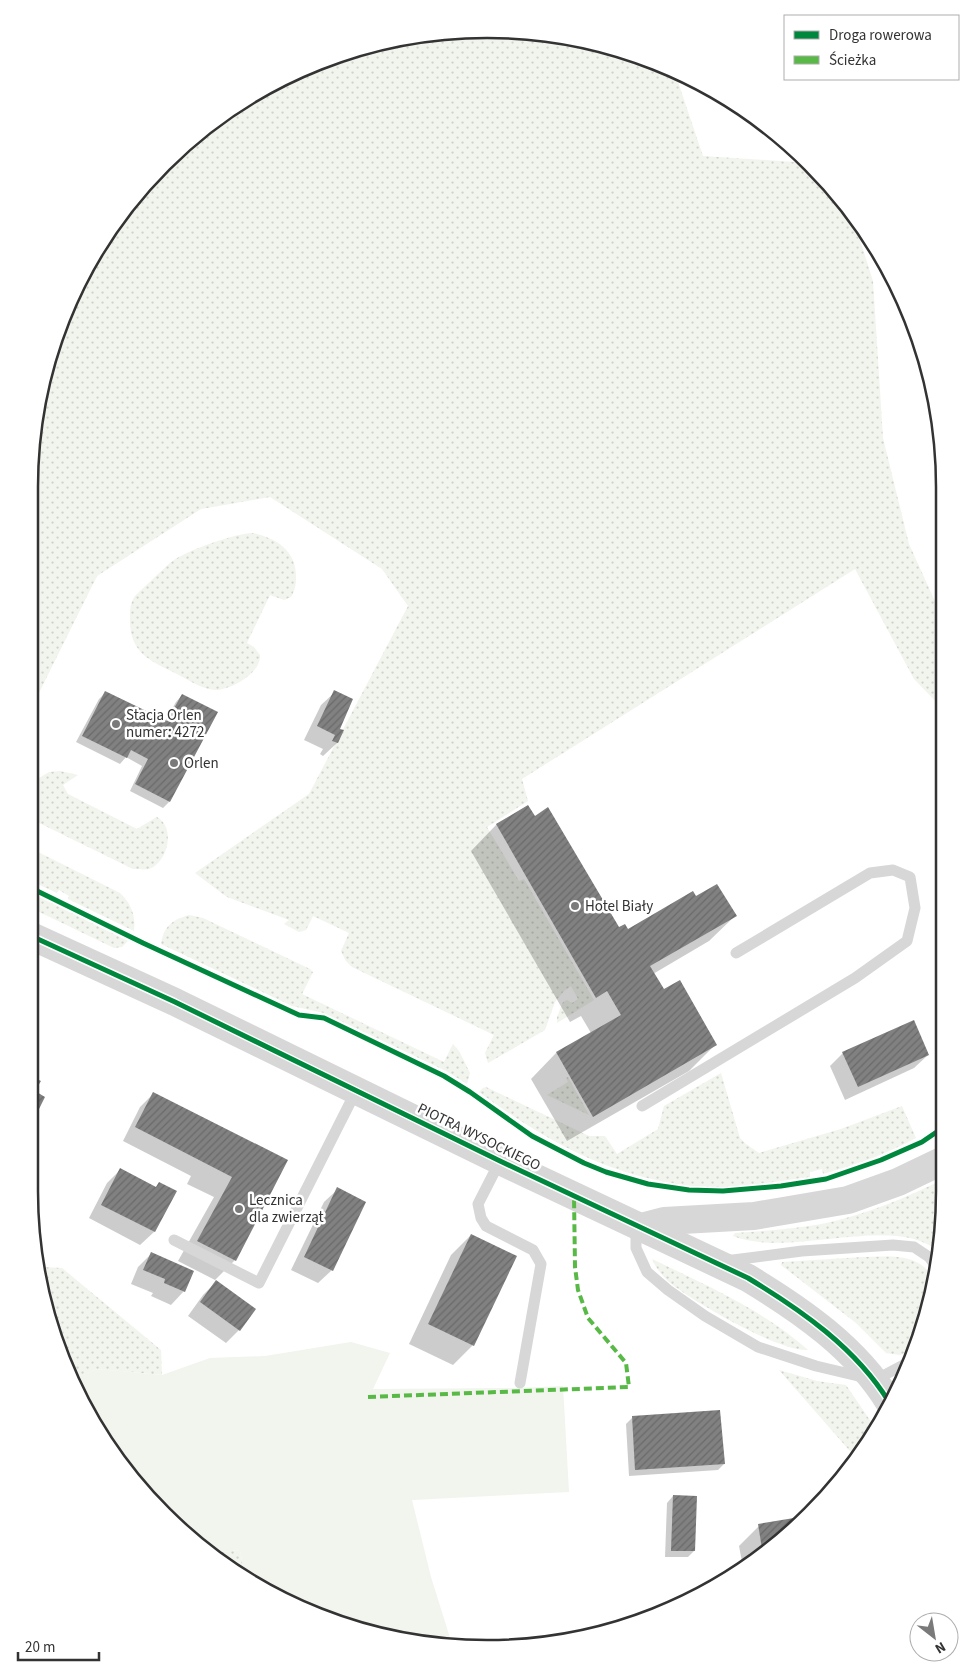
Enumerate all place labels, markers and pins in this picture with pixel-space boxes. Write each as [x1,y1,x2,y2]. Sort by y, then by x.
place label: Stacja Orlen numer: 4272 [126,705,204,743]
marker: Stacja Orlen numer: 4272 [110,718,122,730]
place label: Orlen [184,753,219,774]
marker: Orlen [168,757,180,769]
place label: Hotel Biały [585,896,653,917]
marker: Hotel Biały [569,900,581,912]
place label: Lecznica dla zwierząt [249,1190,324,1228]
marker: Lecznica dla zwierząt [233,1203,245,1215]

